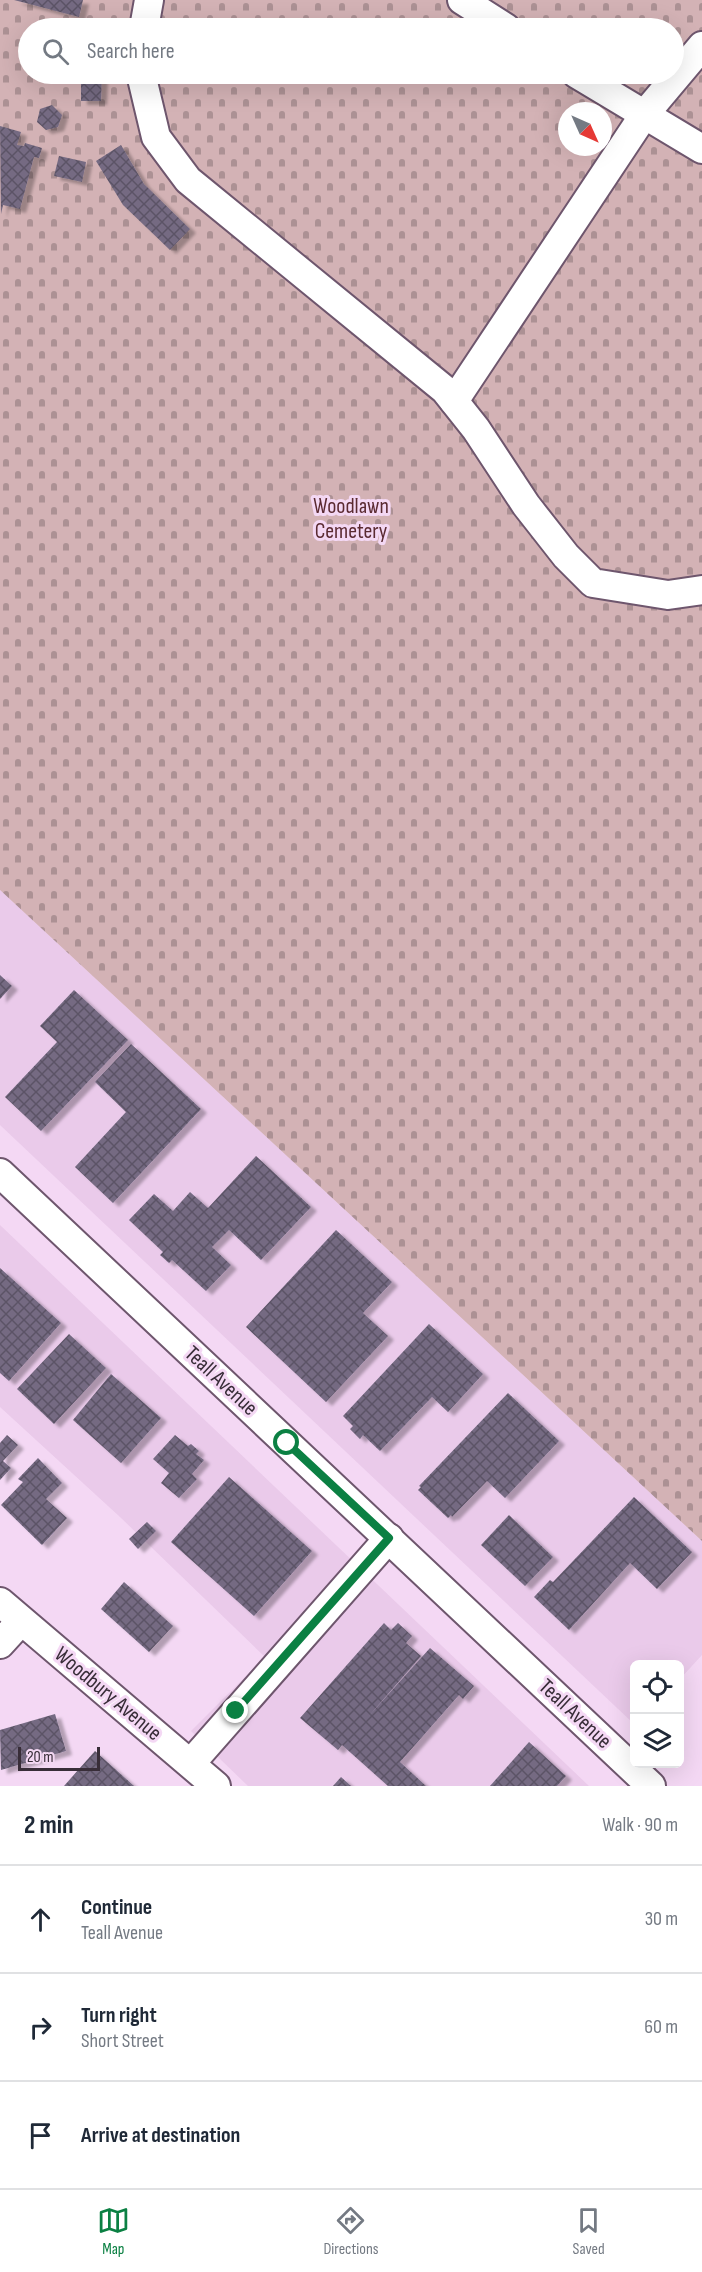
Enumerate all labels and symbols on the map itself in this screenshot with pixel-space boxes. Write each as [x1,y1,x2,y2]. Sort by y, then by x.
north arrow [558,102,612,156]
park label: Woodlawn Cemetery [313,493,389,545]
street label: Teall Avenue [179,1340,263,1422]
route start [273,1429,299,1455]
street label: Woodbury Avenue [49,1641,167,1747]
street label: Teall Avenue [533,1673,617,1755]
route end [222,1697,248,1723]
scale bar [18,1744,100,1772]

